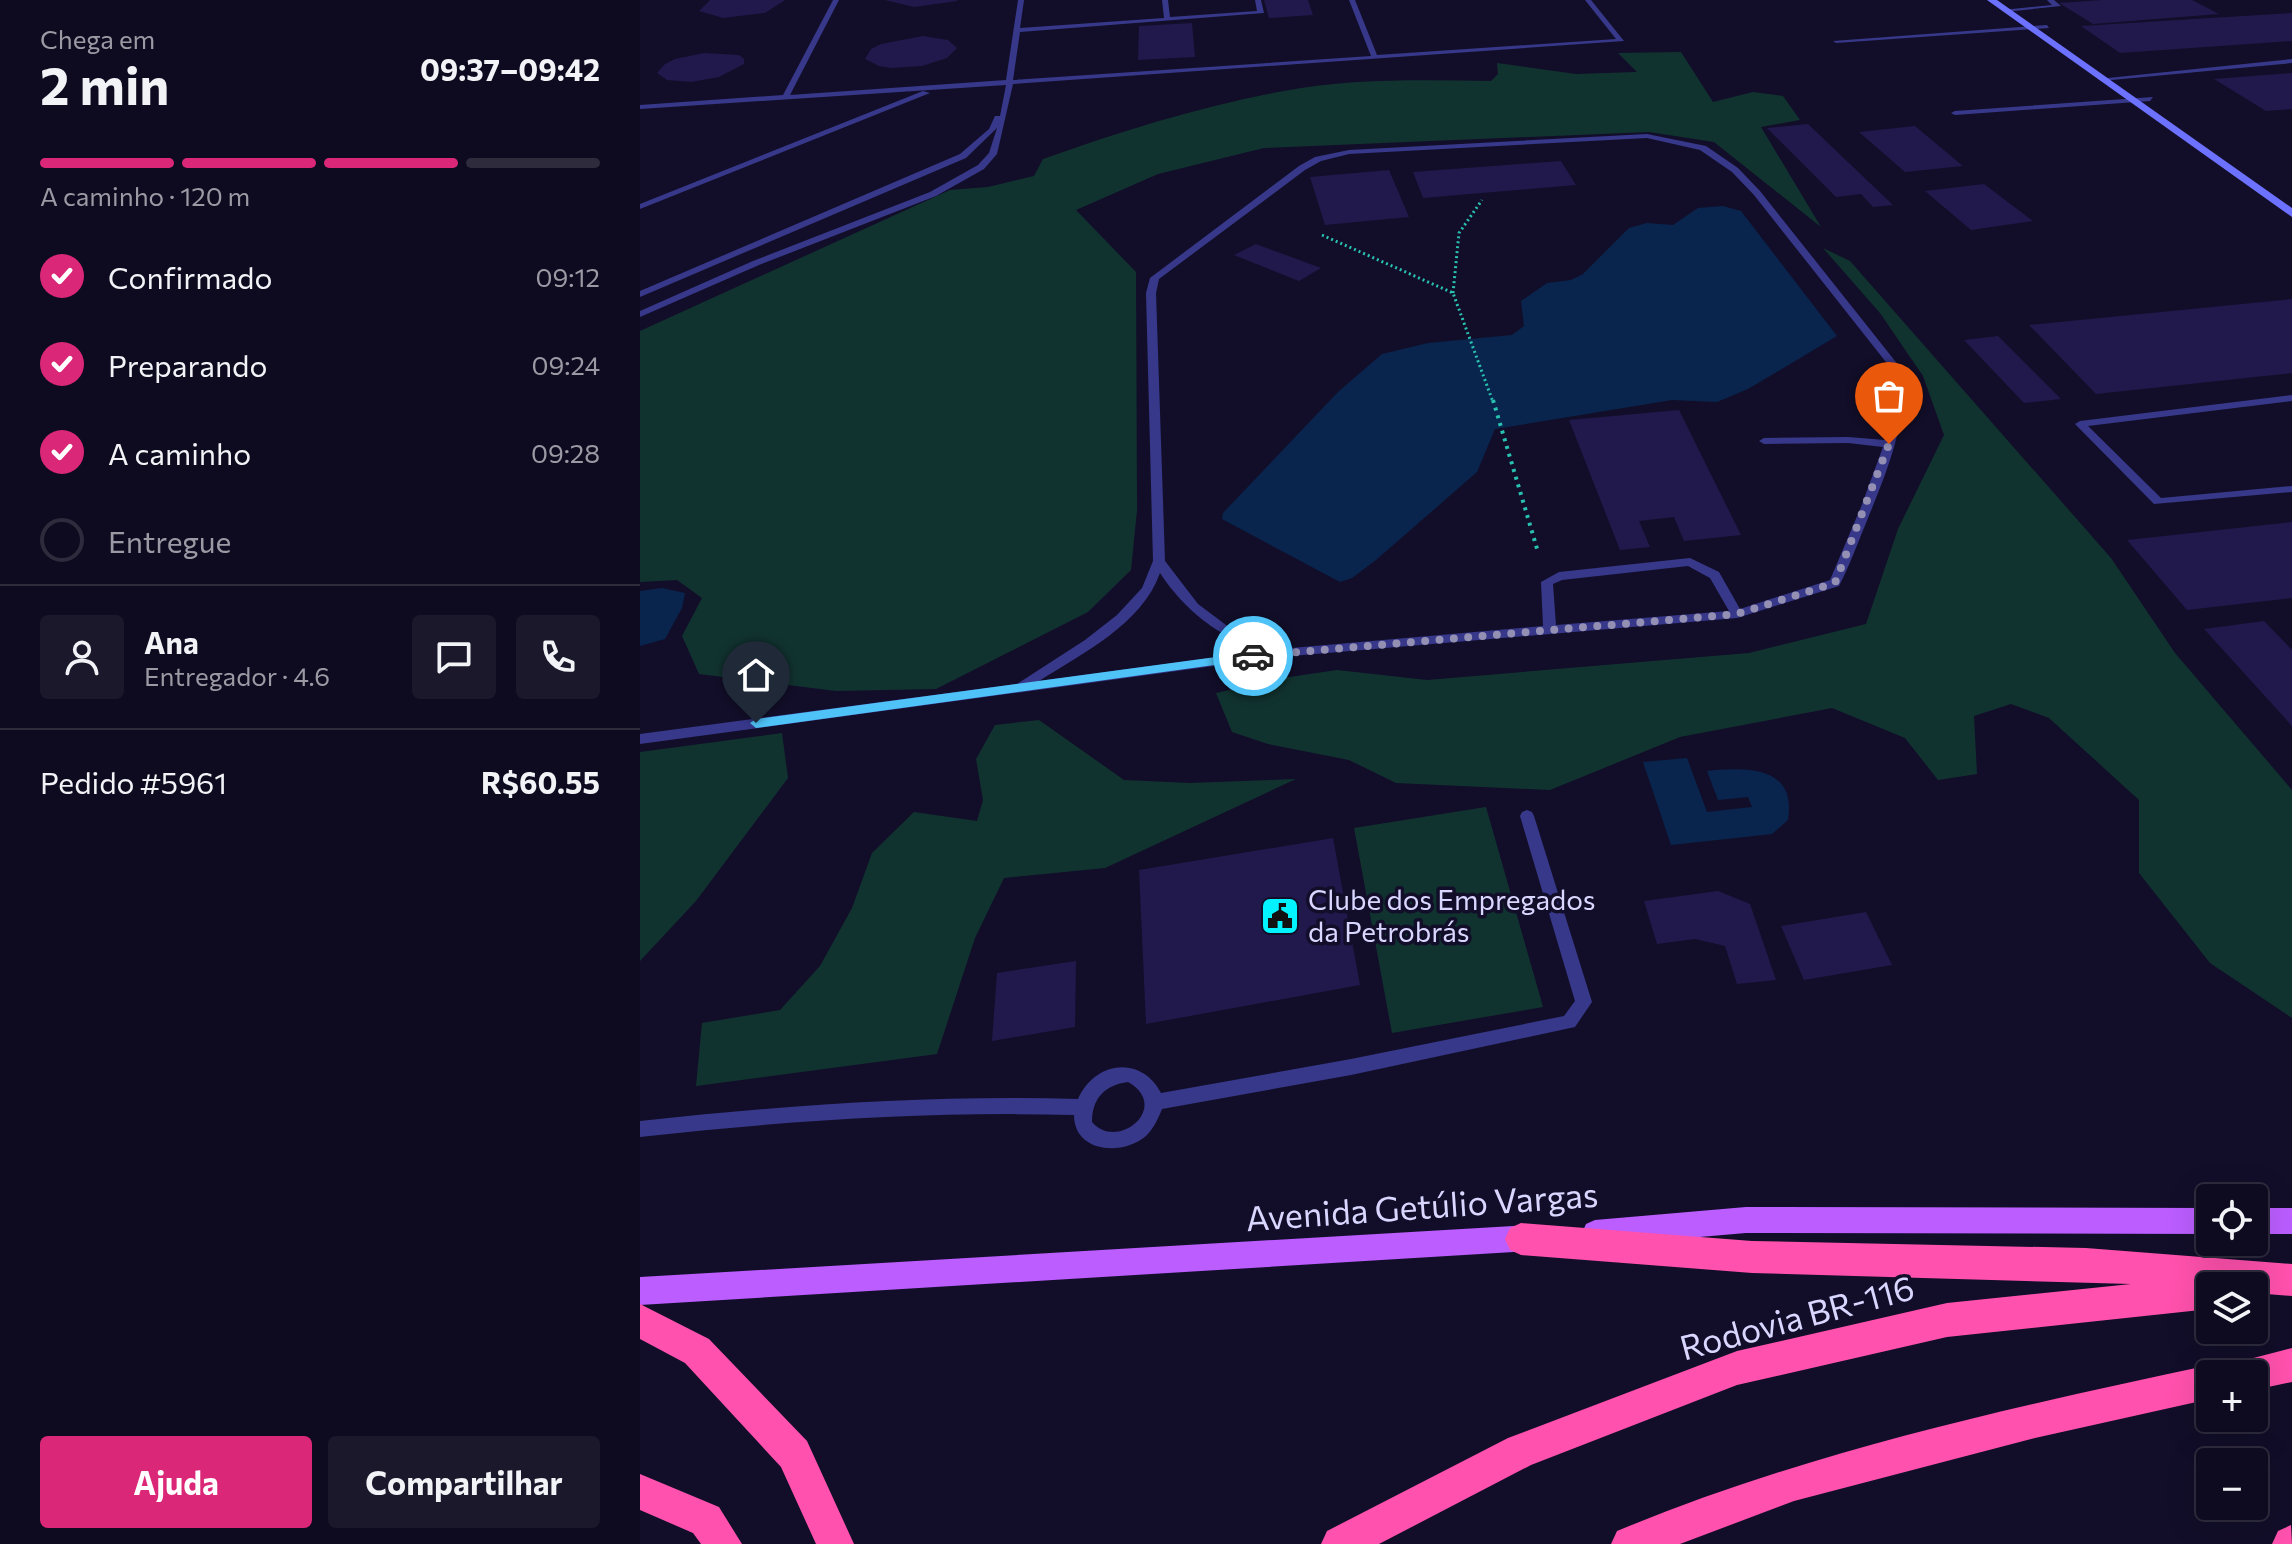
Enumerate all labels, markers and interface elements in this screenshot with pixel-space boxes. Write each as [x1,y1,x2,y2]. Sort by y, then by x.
text: Chega em [40,23,155,54]
text: 09:37–09:42 [420,50,600,87]
text: 2 min [40,52,169,116]
text: A caminho · 120 m [40,180,250,211]
icon: check [40,254,84,298]
text: Confirmado [108,258,272,295]
text: 09:12 [536,261,600,292]
icon: check [40,342,84,386]
text: Preparando [108,346,267,383]
text: 09:24 [532,349,600,380]
pin [1855,362,1923,444]
icon: bag [1867,374,1911,418]
icon: check [40,430,84,474]
text: A caminho [108,434,251,471]
text: 09:28 [531,437,600,468]
text: Entregue [108,522,231,559]
button: person [40,615,124,699]
button: chat [412,615,496,699]
button: phone [516,615,600,699]
courier [1213,616,1293,696]
text: Ana [144,623,199,660]
icon: car [1231,634,1275,678]
pin [722,641,790,723]
icon: home [734,653,778,697]
text: Entregador · 4.6 [144,660,330,691]
text: Pedido #5961 [40,763,227,800]
text: R$60.55 [481,763,600,800]
place label: Clube dos Empregados da Petrobrás [1308,882,1595,948]
public building icon: Clube dos Empregados da Petrobrás [1259,895,1301,937]
street label: Avenida Getúlio Vargas [1244,1172,1599,1238]
map controls [2196,1184,2268,1520]
button: locate [2196,1184,2268,1256]
street label: Rodovia BR-116 [1675,1265,1918,1367]
button: layers [2196,1272,2268,1344]
button: + [2196,1360,2268,1432]
button: Ajuda [40,1436,312,1528]
button: Compartilhar [328,1436,600,1528]
button: − [2196,1448,2268,1520]

